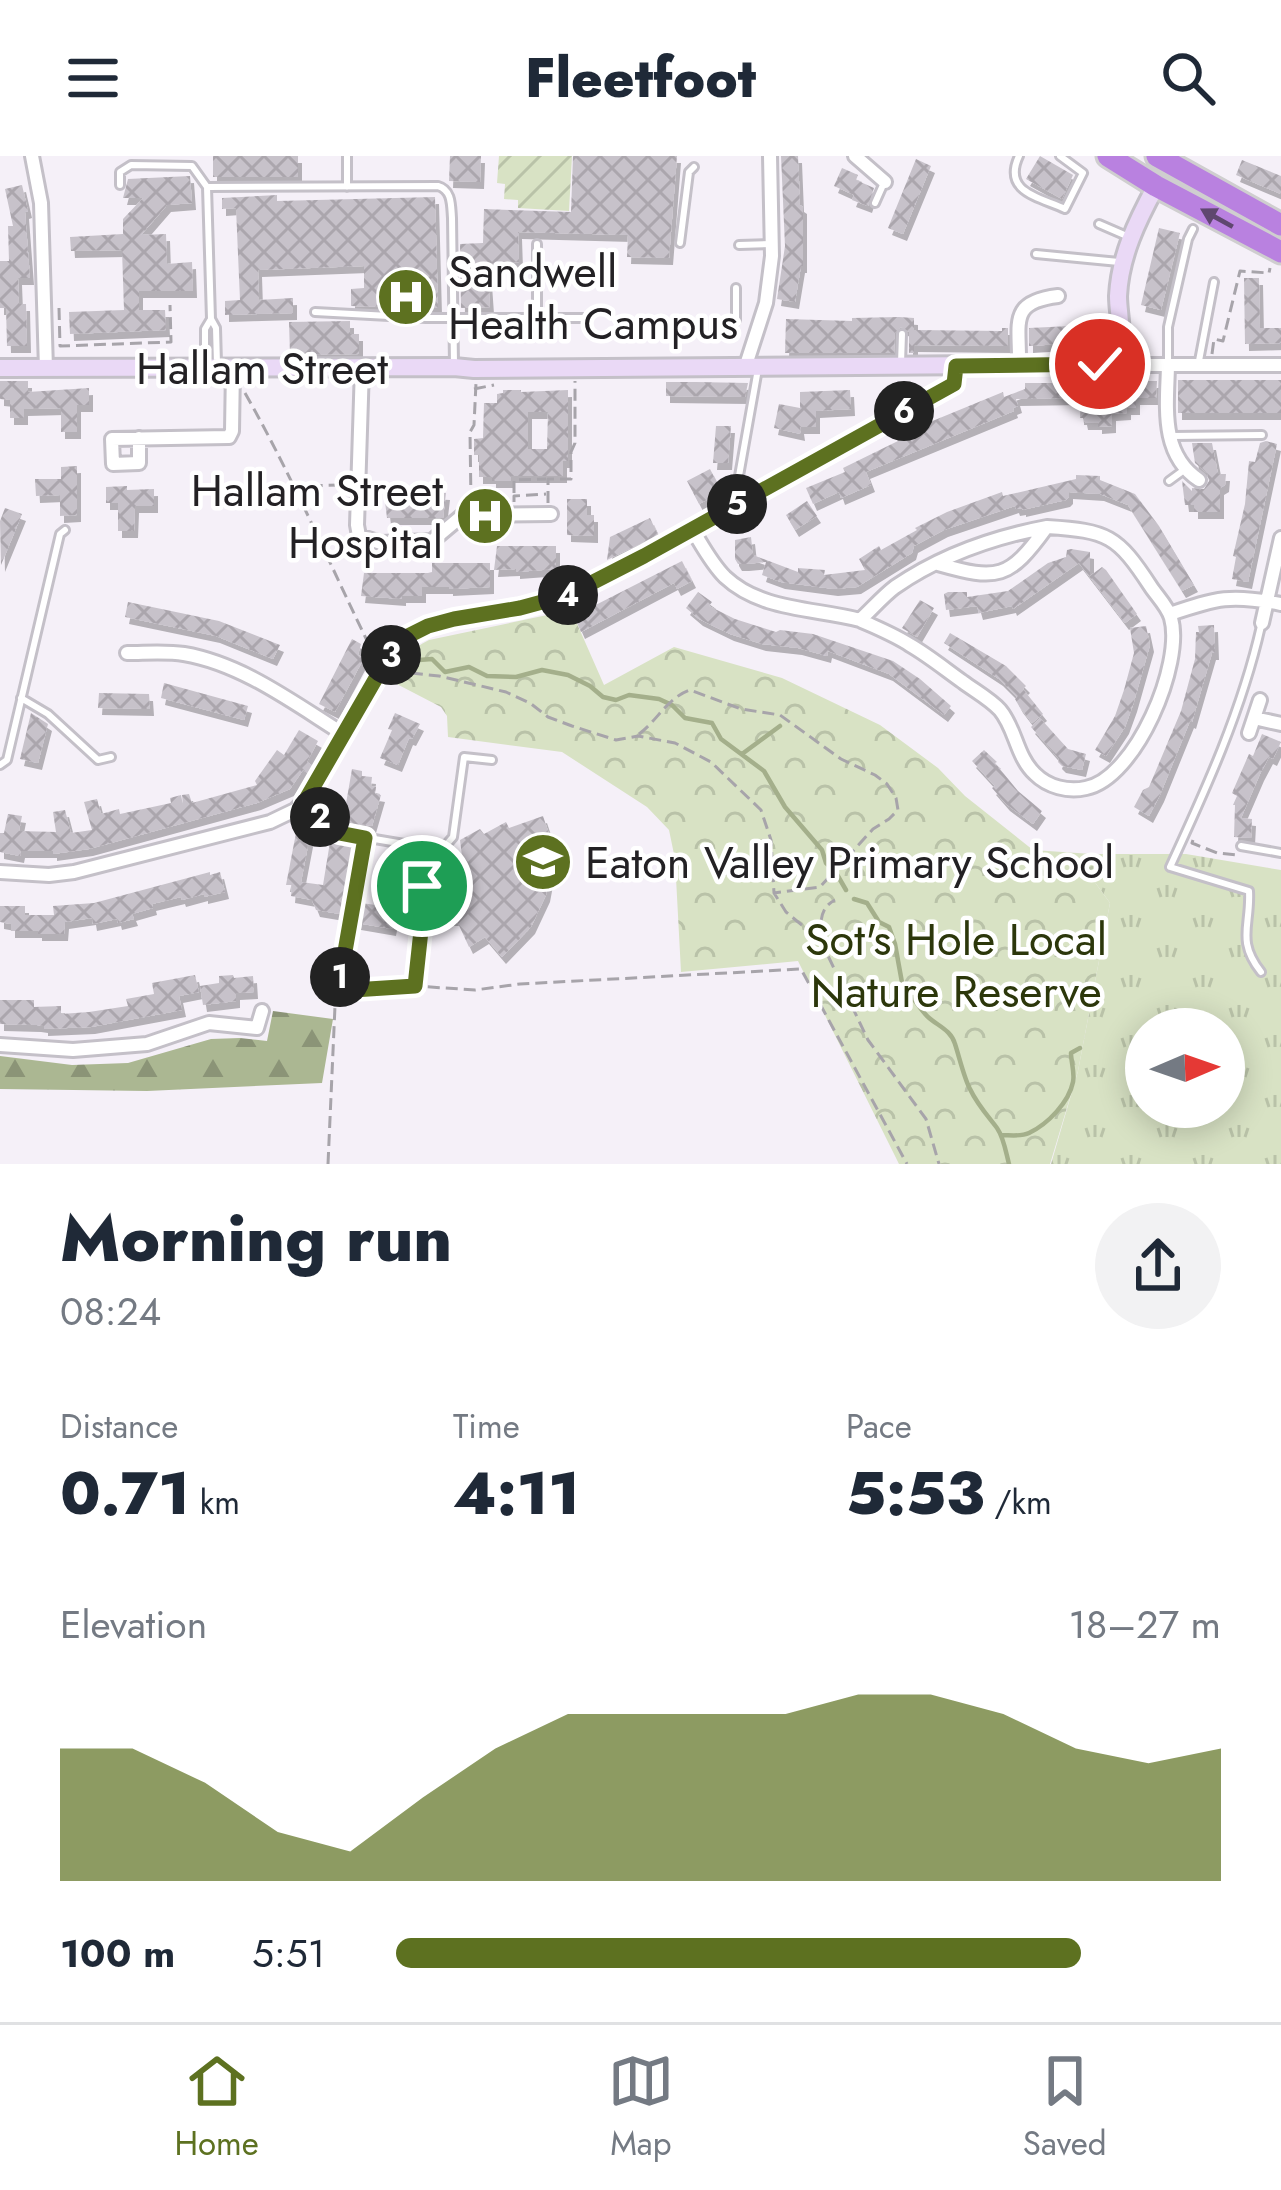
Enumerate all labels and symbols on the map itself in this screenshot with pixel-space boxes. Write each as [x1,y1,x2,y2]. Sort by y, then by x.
one-way arrow [1200,208,1235,229]
place label: Sandwell Health Campus [448,239,738,356]
hospital icon: Sandwell Health Campus [375,266,437,328]
pin [1049,313,1151,415]
street label: Hallam Street [136,336,388,401]
pin: 6 [874,381,934,441]
place label: Hallam Street Hospital [191,458,443,575]
pin: 5 [707,474,767,534]
hospital icon: Hallam Street Hospital [454,485,516,547]
pin: 4 [538,565,598,625]
pin: 3 [361,625,421,685]
pin: 2 [290,787,350,847]
place label: Eaton Valley Primary School [585,830,1114,895]
school or university icon: Eaton Valley Primary School [512,831,574,893]
pin [371,835,473,937]
park label: Sot's Hole Local Nature Reserve [805,907,1107,1024]
pin: 1 [310,947,370,1007]
north arrow [1125,1008,1245,1128]

